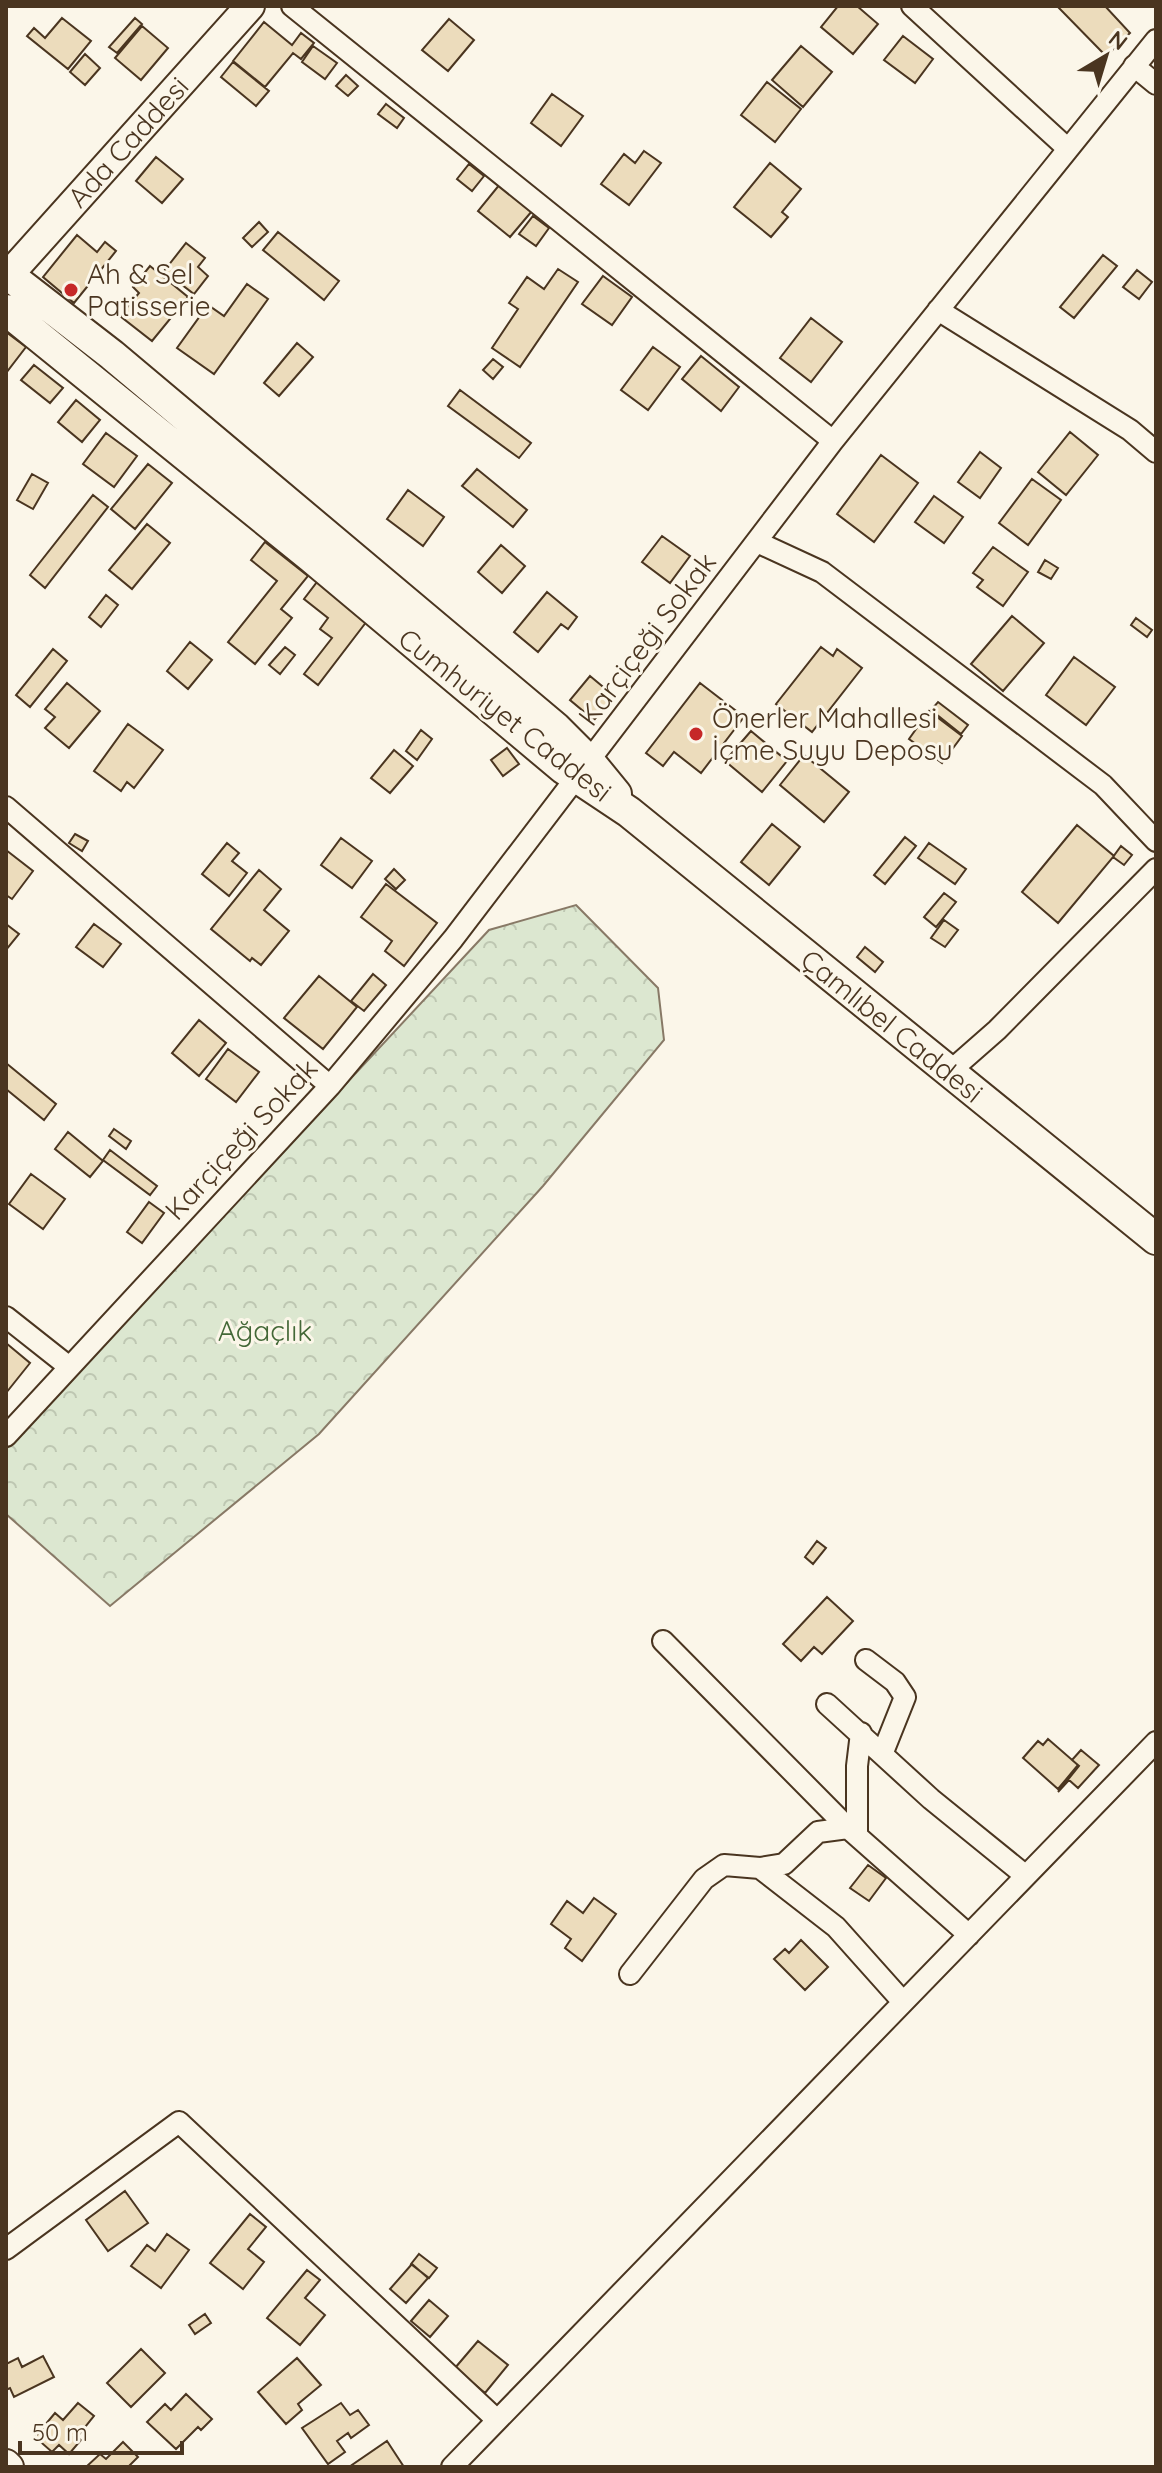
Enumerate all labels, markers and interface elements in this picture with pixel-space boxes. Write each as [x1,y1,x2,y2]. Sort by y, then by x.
north arrow [1066,16,1146,96]
text: N [1103,24,1133,56]
street label: Ada Caddesi [60,69,195,214]
place label: Ah & Sel Patisserie [87,256,211,323]
marker: Ah & Sel Patisserie [62,281,80,299]
street label: Karçiçeği Sokak [570,545,723,732]
street label: Cumhuriyet Caddesi [392,620,619,809]
place label: Önerler Mahallesi İçme Suyu Deposu [712,700,953,767]
marker: Önerler Mahallesi İçme Suyu Deposu [687,725,705,743]
street label: Çamlıbel Caddesi [794,941,990,1110]
street label: Karçiçeği Sokak [157,1051,324,1227]
park label: Ağaçlık [218,1313,312,1348]
scale bar [20,2405,182,2455]
text: 50 m [32,2417,88,2447]

